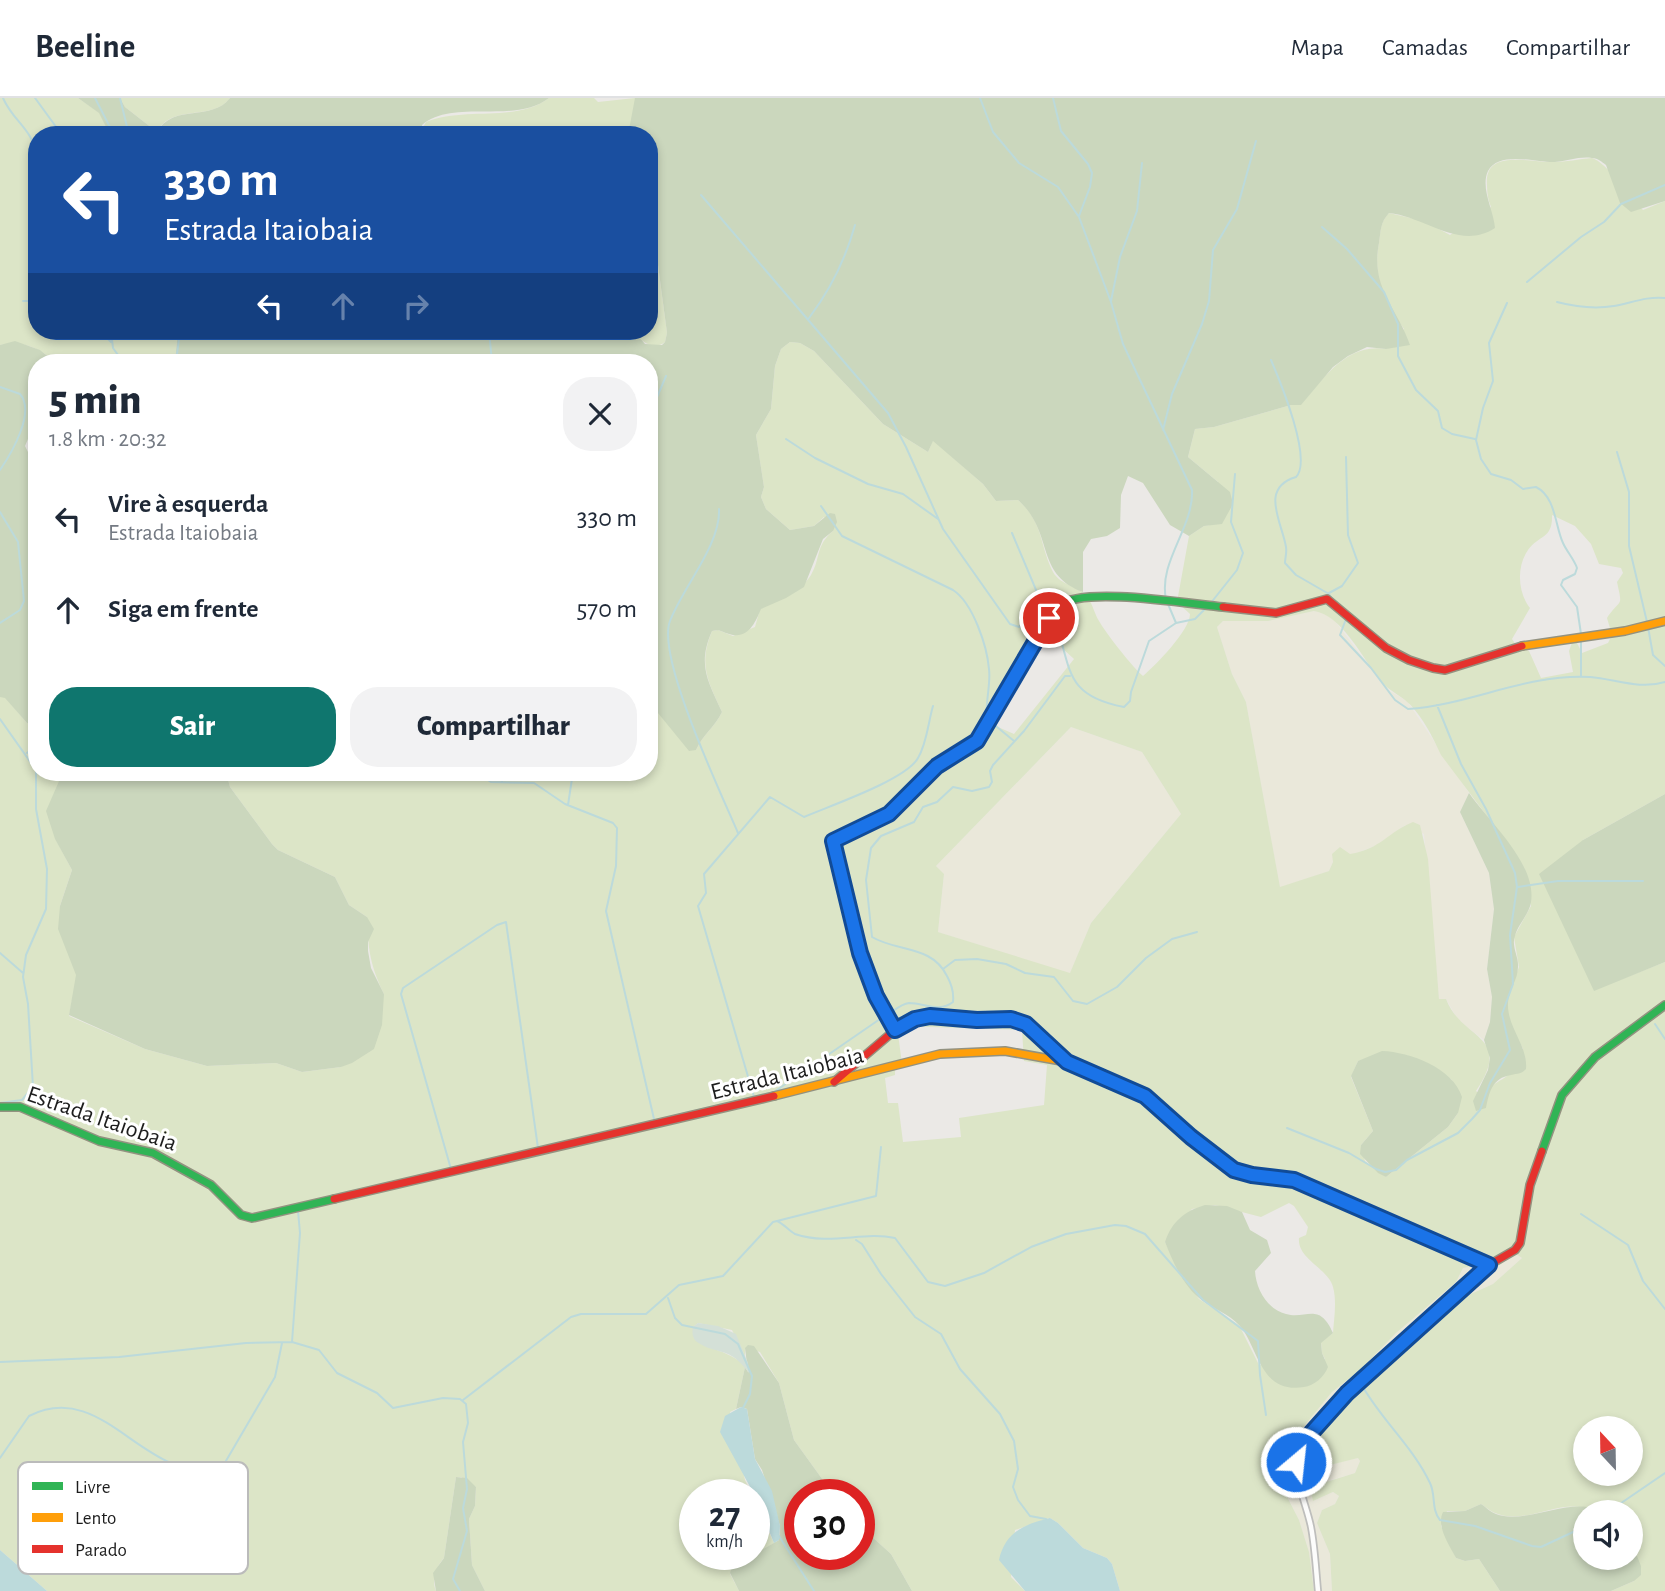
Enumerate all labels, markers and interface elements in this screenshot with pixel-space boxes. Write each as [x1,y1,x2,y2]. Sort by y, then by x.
text: Beeline [35,31,135,64]
text: Mapa [1291,36,1344,60]
text: Camadas [1382,36,1468,60]
text: Compartilhar [1506,36,1630,60]
icon: left [49,154,140,245]
text: 330 m [164,156,279,205]
text: Estrada Itaiobaia [164,214,373,246]
icon: left [251,287,289,325]
icon: ahead [324,287,362,325]
icon: right [397,287,435,325]
button: close [563,377,637,451]
text: 5 min [49,379,141,421]
text: 1.8 km · 20:32 [49,428,166,451]
text: Vire à esquerda [108,491,269,517]
icon: left [49,500,87,538]
text: 330 m [577,505,637,531]
text: Estrada Itaiobaia [108,522,258,545]
pin [1019,588,1079,648]
icon: ahead [49,591,87,629]
text: Siga em frente [108,596,259,622]
text: 570 m [576,596,637,622]
icon: arrive [1030,599,1068,637]
button: Sair [49,687,336,767]
button: Compartilhar [350,687,637,767]
street label: Estrada Itaiobaia [708,1043,866,1105]
street label: Estrada Itaiobaia [24,1082,180,1156]
north arrow [1573,1416,1643,1486]
map controls [1573,1416,1643,1570]
position arrow [1259,1425,1333,1499]
legend [18,1462,248,1574]
text: Livre [75,1478,110,1497]
speed limit sign: 30 [784,1479,875,1570]
text: 27 [709,1498,740,1533]
button: sound [1573,1500,1643,1570]
text: Lento [75,1509,116,1528]
text: km/h [706,1533,743,1551]
text: Parado [75,1541,127,1560]

